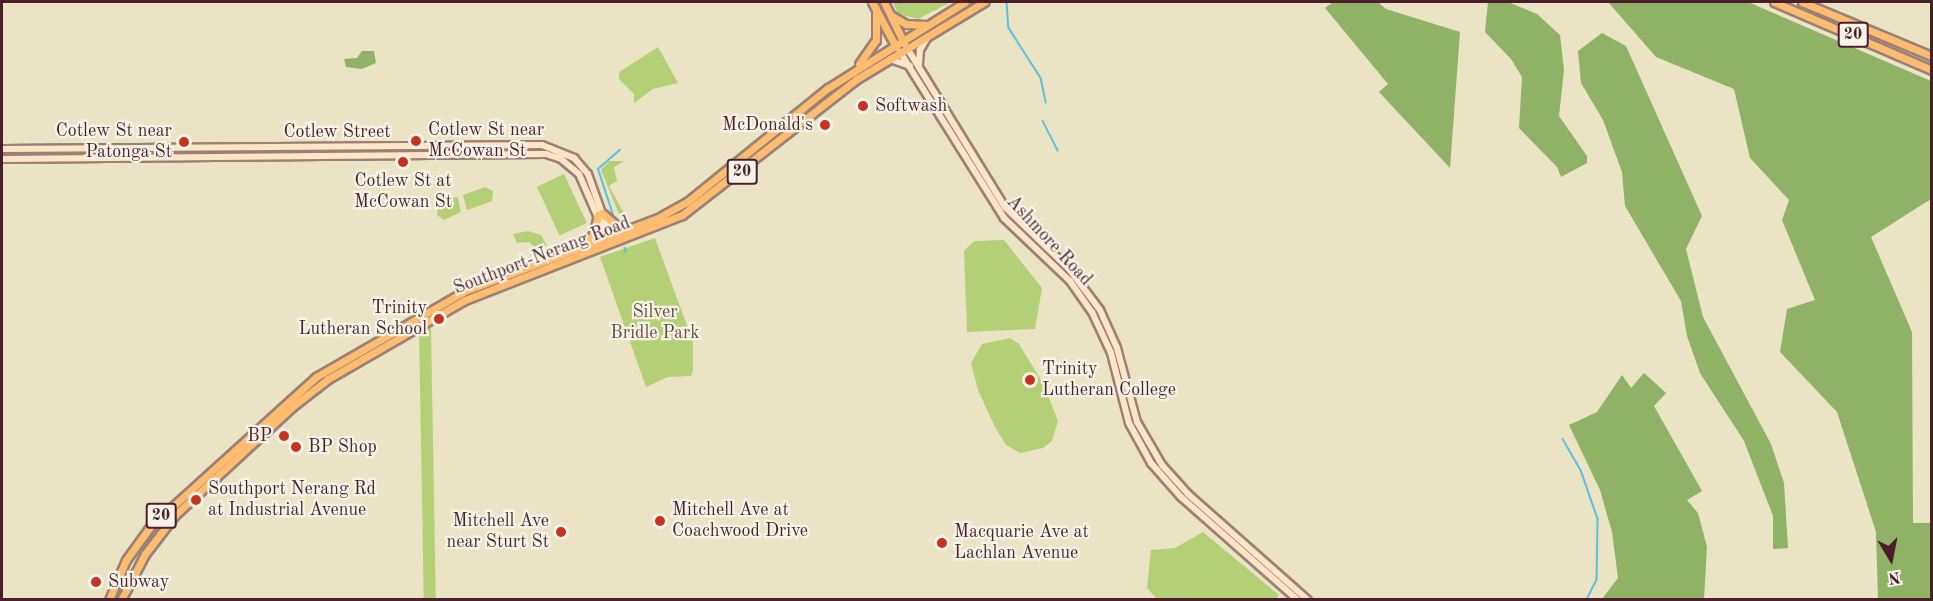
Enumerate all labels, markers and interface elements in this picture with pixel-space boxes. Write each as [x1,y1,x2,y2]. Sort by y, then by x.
road number: 20 [1836,22,1870,48]
place label: Softwash [875,95,947,117]
marker: Softwash [856,99,870,113]
place label: McDonald's [722,114,813,136]
marker: McDonald's [818,118,832,132]
place label: Cotlew St near McCowan St [428,120,544,162]
place label: Cotlew St near Patonga St [56,121,172,164]
street label: Cotlew Street [283,121,391,143]
marker: Cotlew St near McCowan St [409,134,423,148]
marker: Cotlew St near Patonga St [177,135,191,149]
marker: Cotlew St at McCowan St [396,155,410,169]
road number: 20 [726,159,758,185]
place label: Cotlew St at McCowan St [354,171,452,213]
street label: Ashmore Road [1002,191,1096,291]
street label: Southport-Nerang Road [451,212,633,300]
place label: Trinity Lutheran School [298,298,427,340]
park label: Silver Bridle Park [610,302,700,344]
marker: Trinity Lutheran School [432,312,446,326]
place label: Trinity Lutheran College [1042,359,1176,401]
marker: Trinity Lutheran College [1023,373,1037,387]
place label: BP [247,425,272,447]
marker: BP [277,429,291,443]
place label: BP Shop [308,436,377,458]
marker: BP Shop [289,440,303,454]
place label: Southport Nerang Rd at Industrial Avenue [208,479,376,522]
marker: Southport Nerang Rd at Industrial Avenue [189,493,203,507]
place label: Mitchell Ave at Coachwood Drive [672,500,808,542]
road number: 20 [144,503,178,529]
place label: Mitchell Ave near Sturt St [446,511,549,554]
marker: Mitchell Ave at Coachwood Drive [653,514,667,528]
place label: Macquarie Ave at Lachlan Avenue [954,522,1089,564]
marker: Mitchell Ave near Sturt St [554,525,568,539]
north arrow [1861,529,1921,589]
marker: Macquarie Ave at Lachlan Avenue [935,536,949,550]
text: N [1887,568,1902,586]
place label: Subway [108,571,169,593]
marker: Subway [89,575,103,589]

